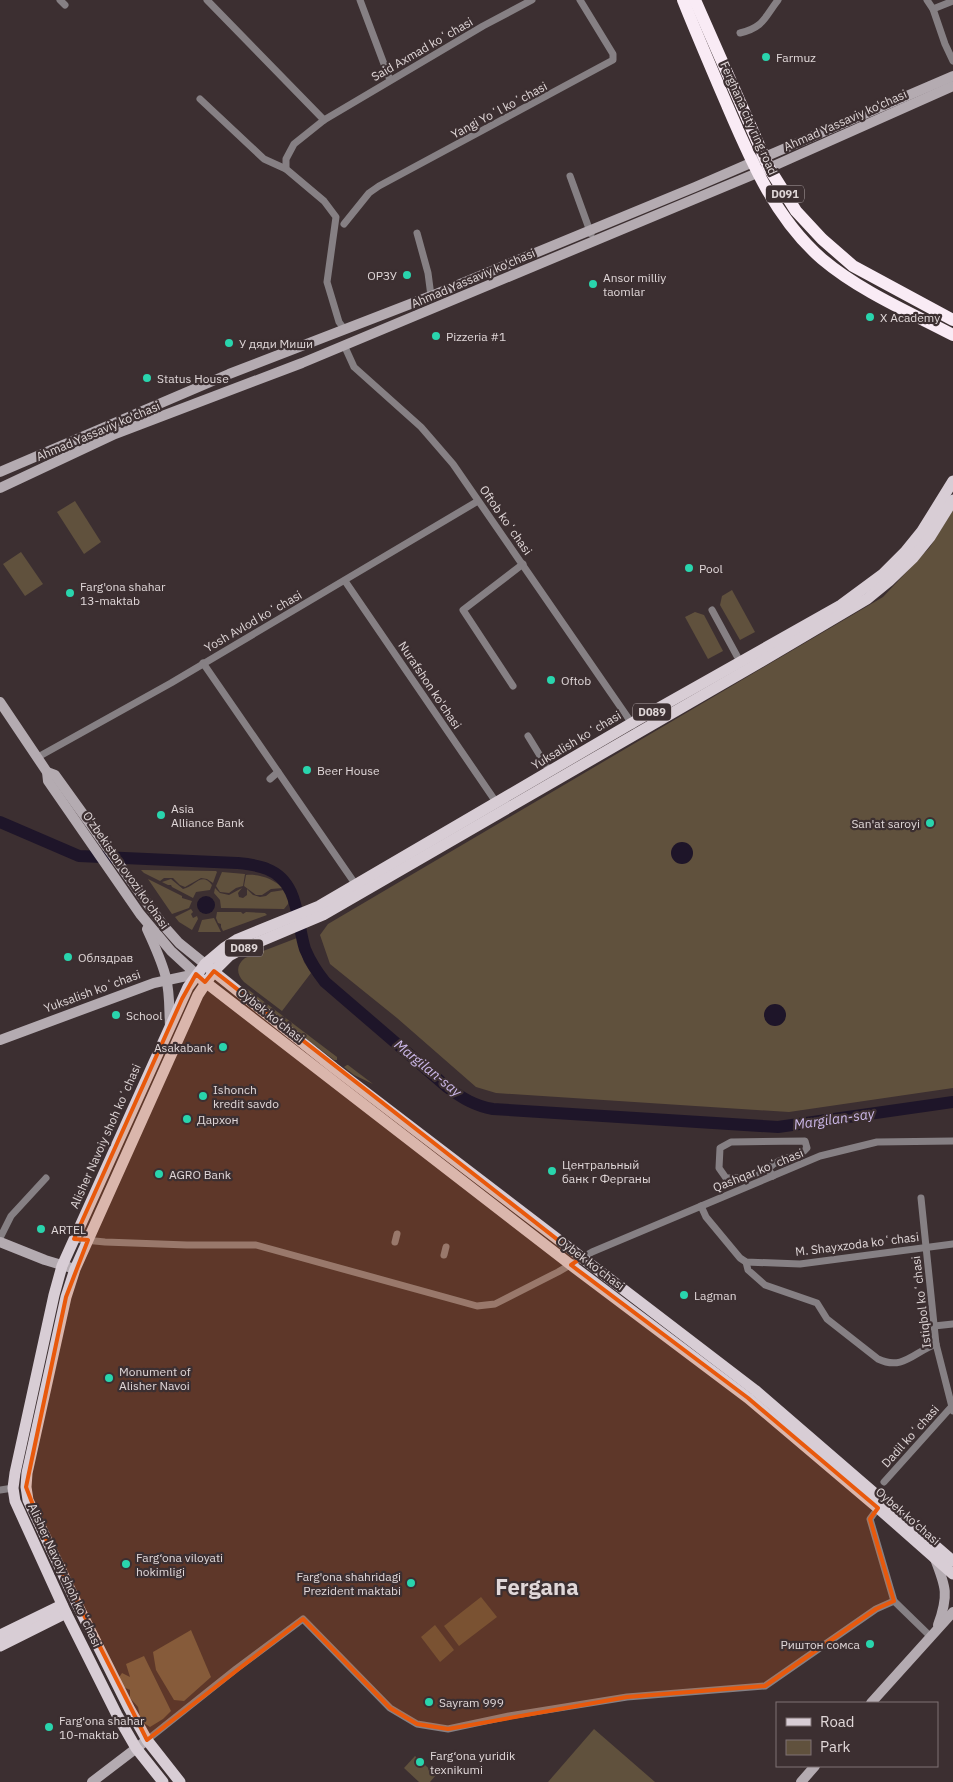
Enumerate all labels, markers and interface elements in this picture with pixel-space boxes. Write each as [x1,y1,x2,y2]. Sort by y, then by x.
street label: Said Axmad koʻchasi [369,14,475,84]
place label: Farmuz [776,50,816,65]
marker: Farmuz [760,51,772,63]
street label: Ferghana city ring road [717,59,781,177]
street label: Yangi Yoʻl koʻchasi [448,78,550,142]
street label: Ahmad Yassaviy ko'chasi [781,86,909,154]
road number: D091 [766,185,804,202]
street label: Ahmad Yassaviy ko'chasi [409,245,537,311]
place label: ОРЗУ [367,268,397,283]
marker: ОРЗУ [401,269,413,281]
place label: Ansor milliy taomlar [603,270,666,299]
marker: Ansor milliy taomlar [587,278,599,290]
place label: X Academy [880,310,940,325]
marker: X Academy [864,311,876,323]
place label: Pizzeria #1 [446,329,506,344]
marker: Pizzeria #1 [430,330,442,342]
place label: У дяди Миши [239,336,313,351]
marker: У дяди Миши [223,337,235,349]
place label: Status House [157,371,229,386]
marker: Status House [141,372,153,384]
street label: Ahmad Yassaviy ko'chasi [34,398,162,464]
street label: Oftob koʻchasi [477,482,535,558]
place label: Pool [699,561,723,576]
marker: Pool [683,562,695,574]
place label: Farg'ona shahar 13-maktab [80,579,166,608]
marker: Farg'ona shahar 13-maktab [64,587,76,599]
street label: Yosh Avlod koʻchasi [202,587,304,655]
street label: Nurafshon ko'chasi [395,638,465,732]
place label: Oftob [561,673,591,688]
marker: Oftob [545,674,557,686]
road number: D089 [633,704,671,720]
street label: Yuksalish koʻchasi [528,707,624,773]
place label: Beer House [317,763,380,778]
marker: Beer House [301,764,313,776]
place label: Asia Alliance Bank [171,801,245,830]
street label: O'zbekiston ovozi ko'chasi [80,808,172,932]
marker: Asia Alliance Bank [155,809,167,821]
place label: San'at saroyi [851,816,920,831]
marker: San'at saroyi [924,817,936,829]
road number: D089 [225,940,263,956]
place label: Облздрав [78,950,133,965]
marker: Облздрав [62,951,74,963]
street label: Yuksalish koʻchasi [42,967,142,1015]
street label: Oybek ko‘chasi [235,984,307,1046]
place label: School [126,1008,163,1023]
marker: School [110,1009,122,1021]
water label: Margilan-say [391,1035,466,1101]
place label: Asakabank [154,1040,214,1055]
marker: Asakabank [217,1041,229,1053]
street label: Alisher Navoiy shoh koʻchasi [66,1061,144,1211]
place label: Ishonch kredit savdo [213,1082,279,1111]
marker: Ishonch kredit savdo [197,1090,209,1102]
water label: Margilan-say [792,1104,877,1134]
place label: Дархон [197,1112,239,1127]
marker: Дархон [181,1113,193,1125]
street label: Qashqar koʻchasi [711,1145,805,1195]
place label: Центральный банк г Ферганы [562,1157,651,1186]
marker: Центральный банк г Ферганы [546,1165,558,1177]
place label: AGRO Bank [169,1167,232,1182]
marker: AGRO Bank [153,1168,165,1180]
place label: ARTEL [51,1222,86,1237]
marker: ARTEL [35,1223,47,1235]
street label: M. Shayxzoda koʻchasi [794,1229,920,1259]
street label: Oybek ko‘chasi [554,1233,628,1293]
street label: Istiqbol koʻchasi [908,1255,934,1349]
place label: Lagman [694,1288,736,1303]
marker: Lagman [678,1289,690,1301]
place label: Monument of Alisher Navoi [119,1364,191,1393]
marker: Monument of Alisher Navoi [103,1372,115,1384]
street label: Dadil koʻchasi [878,1402,942,1470]
street label: Oybek ko‘chasi [873,1484,943,1548]
street label: Alisher Navoiy shoh koʻchasi [25,1501,105,1649]
place label: Farg‘ona viloyati hokimligi [136,1550,223,1579]
marker: Farg‘ona viloyati hokimligi [120,1558,132,1570]
place label: Farg'ona shahridagi Prezident maktabi [296,1569,401,1598]
district label: Fergana [495,1572,579,1601]
marker: Farg'ona shahridagi Prezident maktabi [405,1577,417,1589]
place label: Риштон сомса [780,1637,861,1652]
marker: Риштон сомса [864,1638,876,1650]
place label: Sayram 999 [439,1695,504,1710]
marker: Sayram 999 [423,1696,435,1708]
legend [776,1702,938,1767]
text: Road [820,1712,855,1731]
place label: Farg'ona shahar 10-maktab [59,1713,145,1742]
marker: Farg'ona shahar 10-maktab [43,1721,55,1733]
text: Park [820,1737,850,1756]
place label: Farg‘ona yuridik texnikumi [430,1748,516,1777]
marker: Farg‘ona yuridik texnikumi [414,1756,426,1768]

